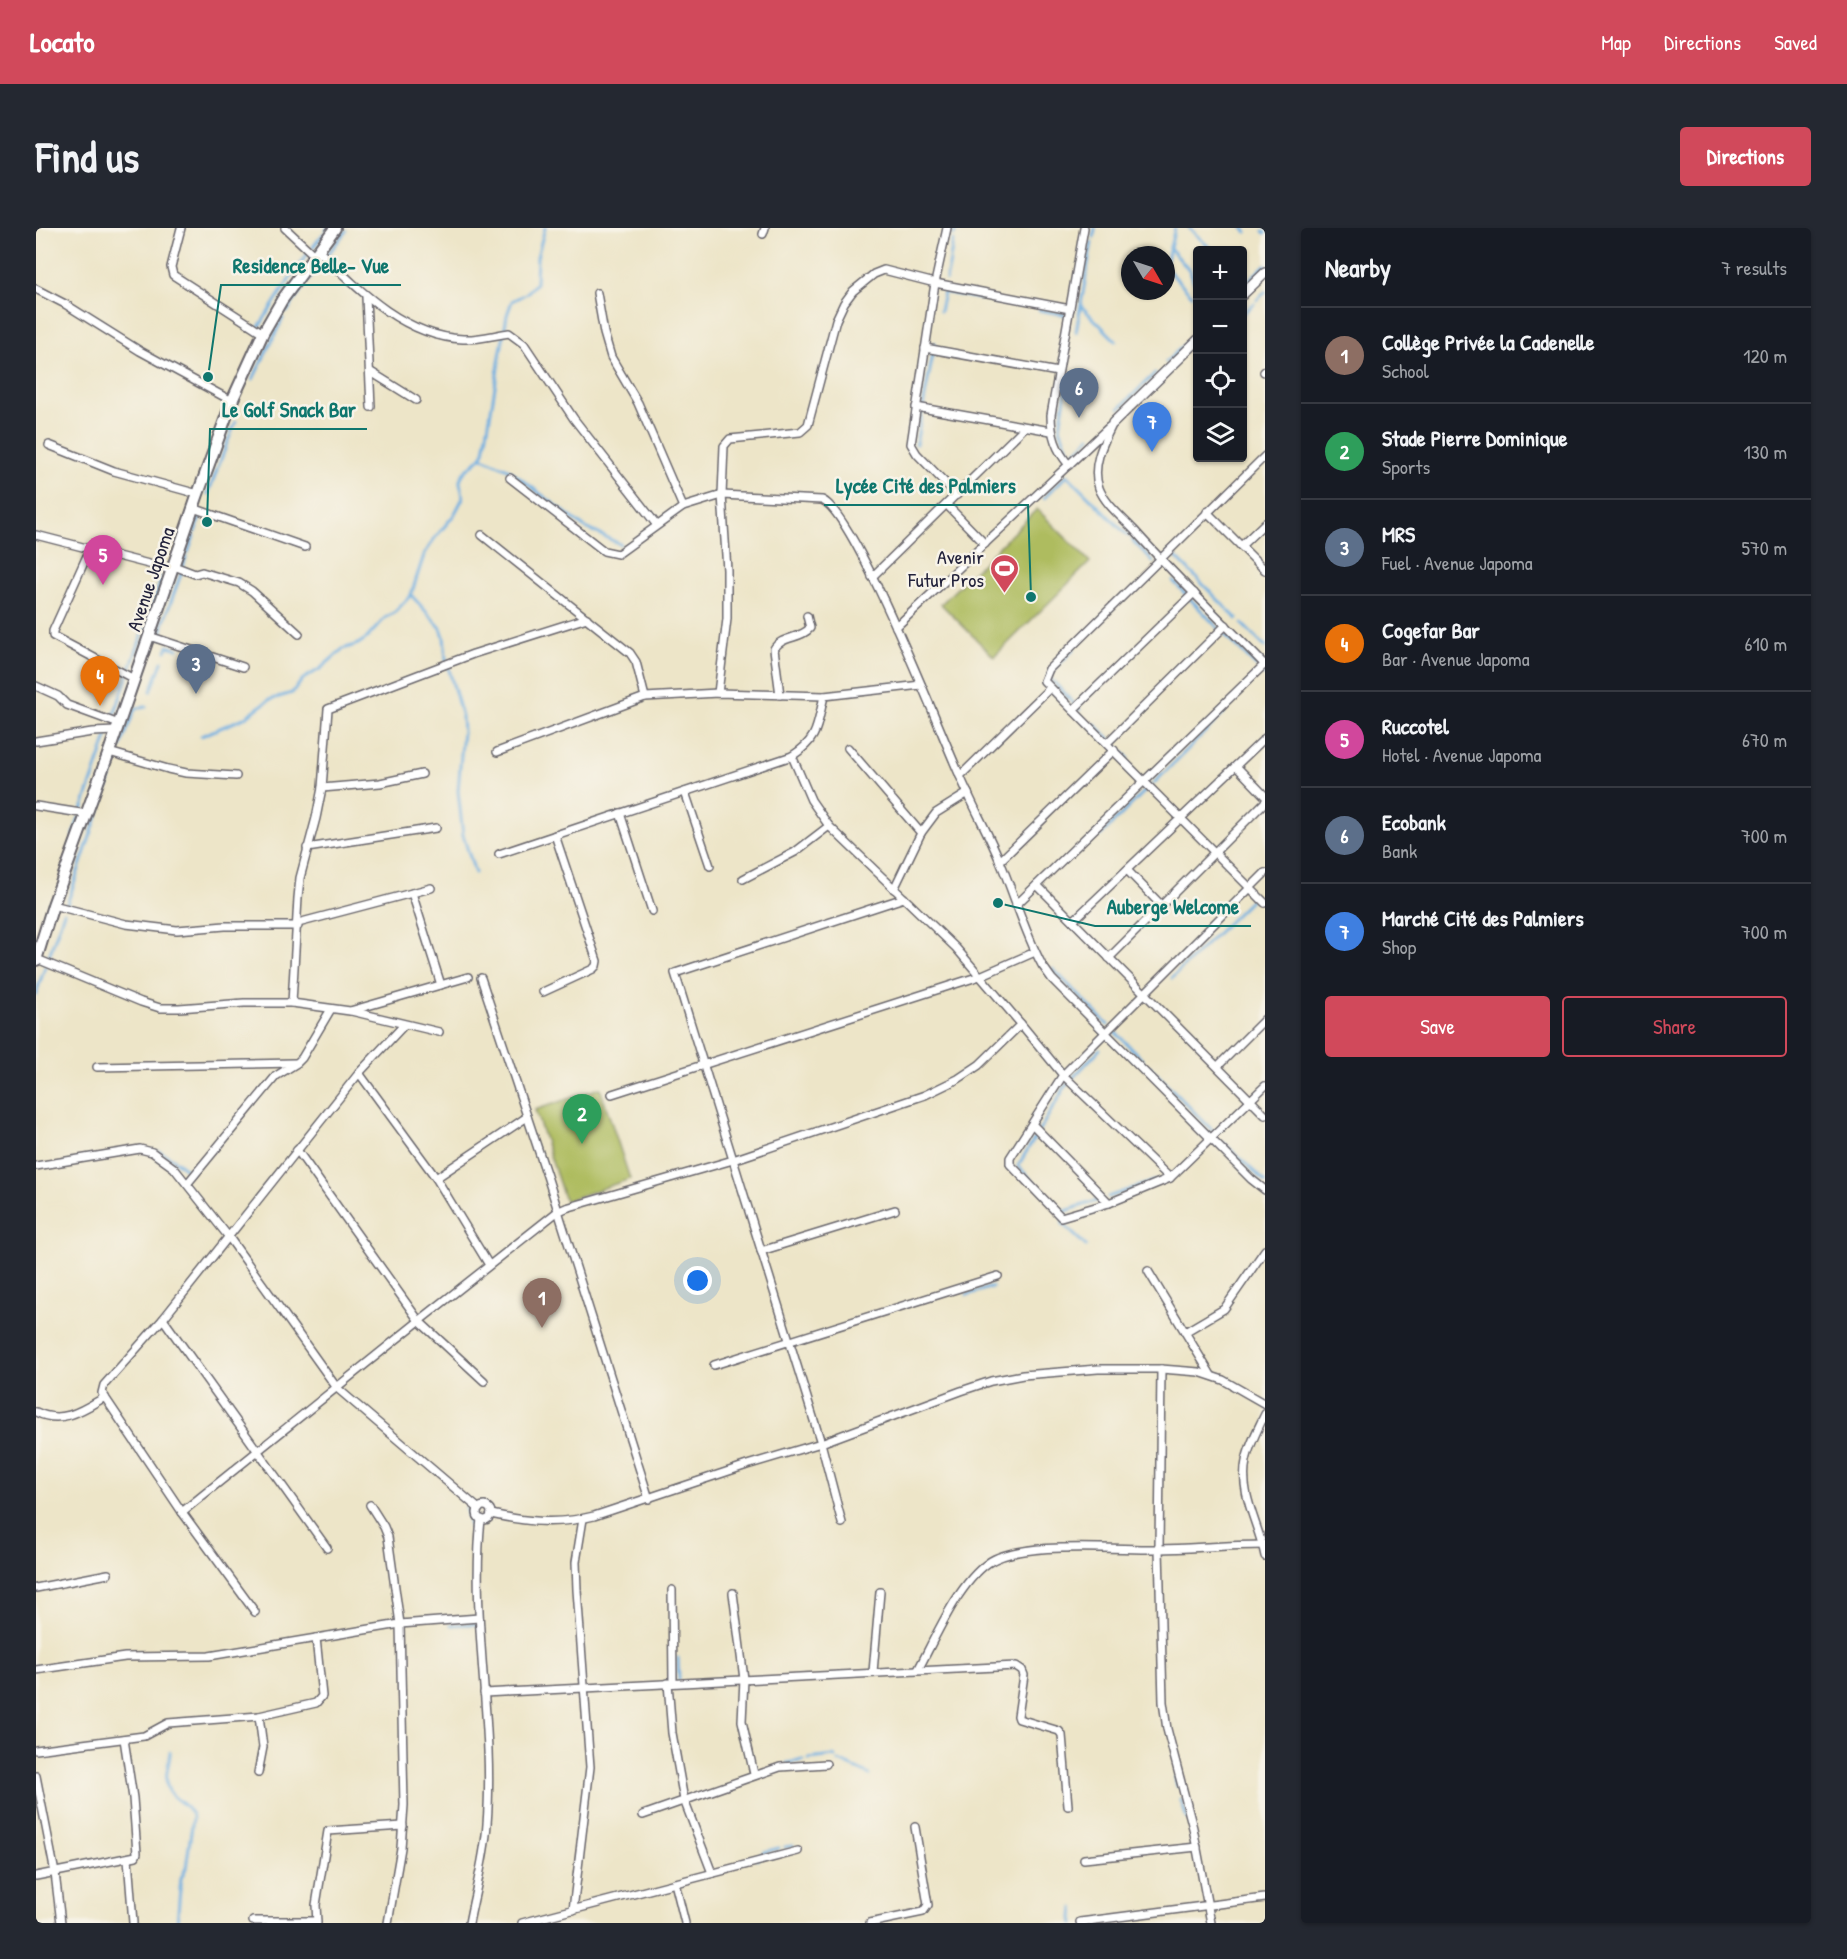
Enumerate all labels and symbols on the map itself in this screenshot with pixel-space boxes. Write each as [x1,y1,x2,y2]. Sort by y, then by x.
callout: Residence Belle- Vue [221,246,401,285]
north arrow [1121,246,1175,300]
text: Residence Belle- Vue [233,251,390,280]
pin: 6 [1060,368,1098,418]
callout: Le Golf Snack Bar [210,390,367,429]
text: Le Golf Snack Bar [222,395,357,424]
pin: 7 [1132,402,1172,452]
callout: Lycée Cité des Palmiers [824,466,1028,505]
text: Lycée Cité des Palmiers [836,471,1016,501]
street label: Avenue Japoma [120,523,180,635]
pin: 5 [84,536,122,585]
place label: Avenir Futur Pros [907,543,984,593]
sports icon: Avenir Futur Pros [989,552,1021,594]
pin: 3 [176,644,216,694]
pin: 4 [80,656,120,706]
callout: Auberge Welcome [1095,887,1251,926]
text: Auberge Welcome [1107,892,1240,922]
pin: 2 [562,1094,602,1144]
your location [683,1266,712,1295]
pin: 1 [522,1278,562,1328]

